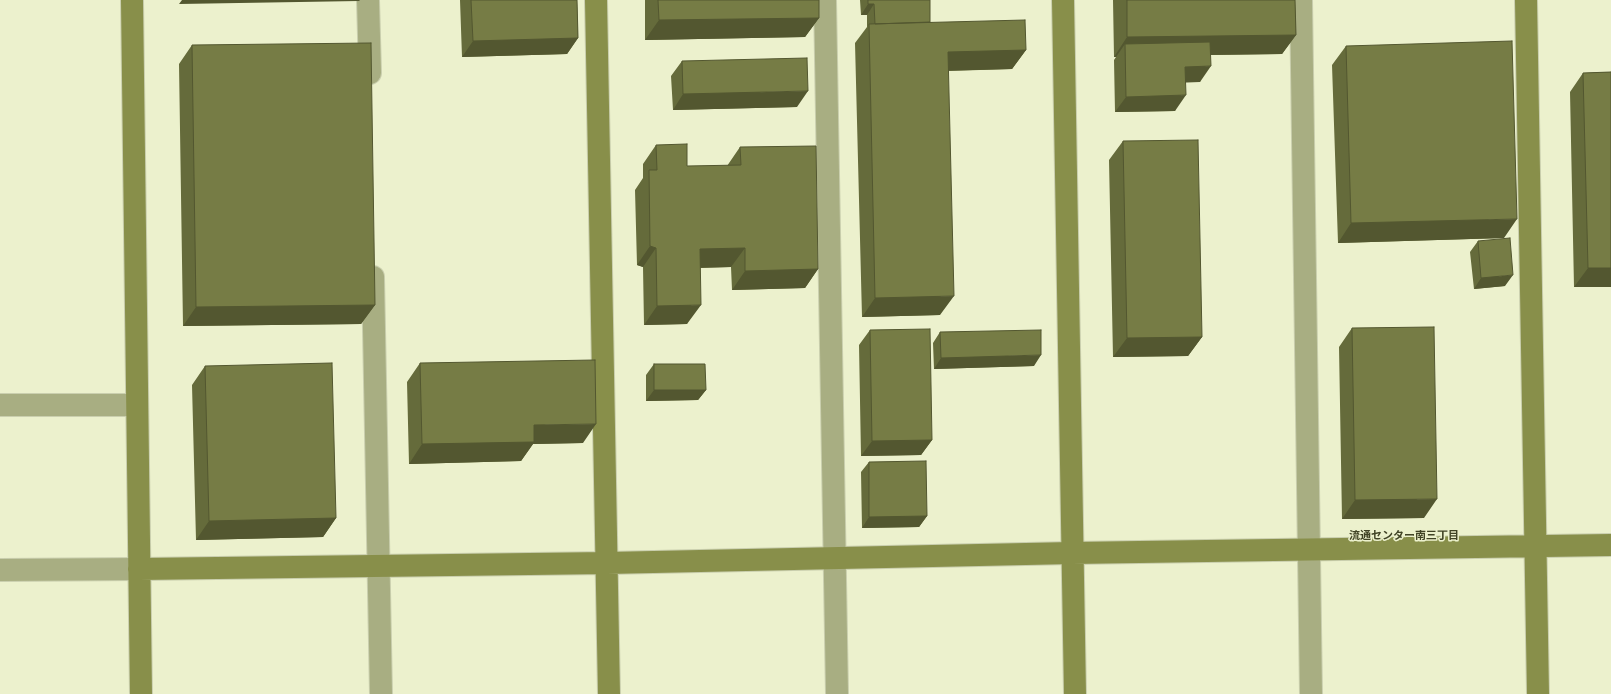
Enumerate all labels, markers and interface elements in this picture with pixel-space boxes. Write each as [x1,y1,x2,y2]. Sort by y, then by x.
district label: 流通センター南三丁目 [1349,529,1459,543]

